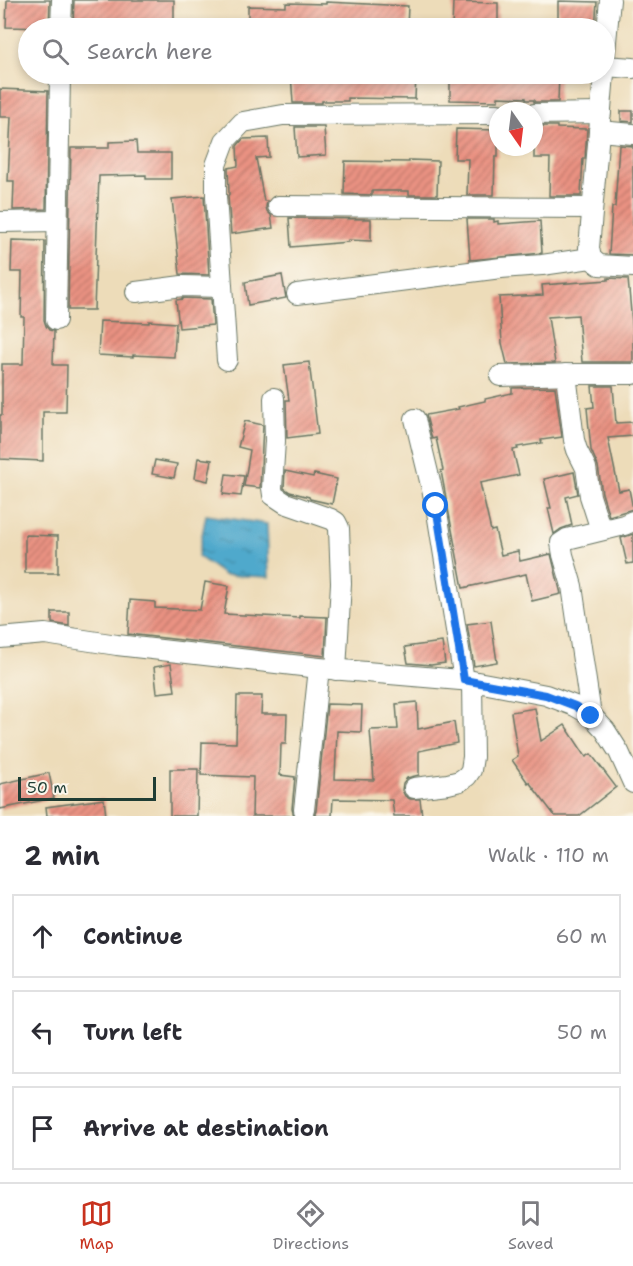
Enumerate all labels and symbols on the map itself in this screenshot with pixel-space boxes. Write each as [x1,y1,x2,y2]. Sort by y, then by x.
north arrow [489,102,543,156]
route start [422,492,448,518]
route end [577,702,603,728]
scale bar [18,774,156,802]

